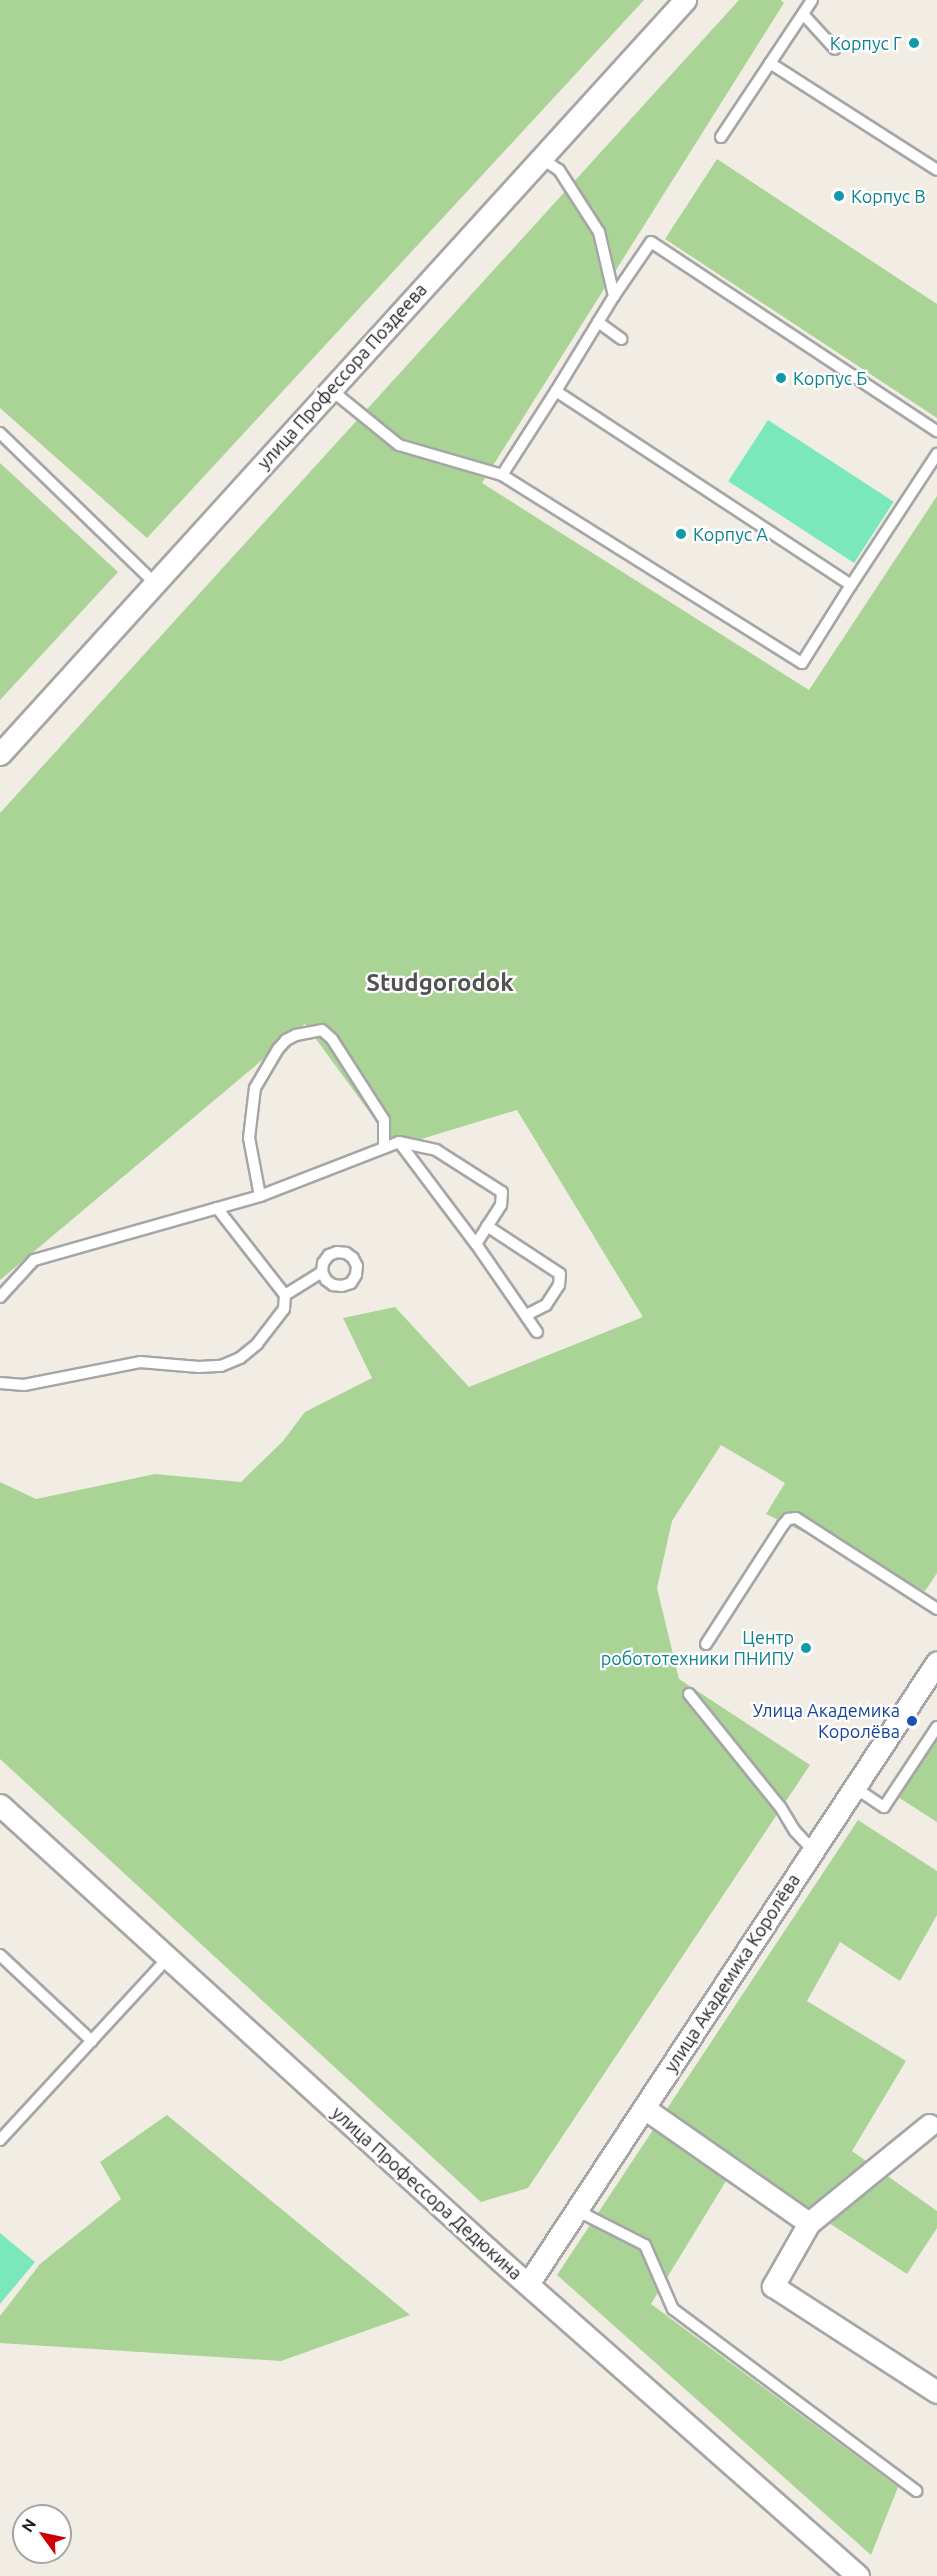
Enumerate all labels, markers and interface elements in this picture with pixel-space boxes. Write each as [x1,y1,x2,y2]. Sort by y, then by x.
place label: Корпус Г [830,32,902,54]
marker: Корпус Г [907,36,921,50]
place label: Корпус В [851,185,926,207]
marker: Корпус В [832,189,846,203]
street label: улица Профессора Поздеева [253,279,431,473]
place label: Корпус Б [793,367,867,389]
marker: Корпус Б [774,371,788,385]
place label: Корпус А [693,523,768,545]
marker: Корпус А [674,527,688,541]
district label: Studgorodok [366,969,514,997]
place label: Центр робототехники ПНИПУ [601,1627,794,1670]
marker: Центр робототехники ПНИПУ [799,1641,813,1655]
place label: Улица Академика Королёва [753,1700,900,1742]
marker: Улица Академика Королёва [905,1714,919,1728]
street label: улица Академика Королёва [660,1870,804,2076]
street label: улица Профессора Дедюкина [327,2102,527,2284]
north arrow [12,2504,72,2564]
text: N [18,2515,39,2535]

